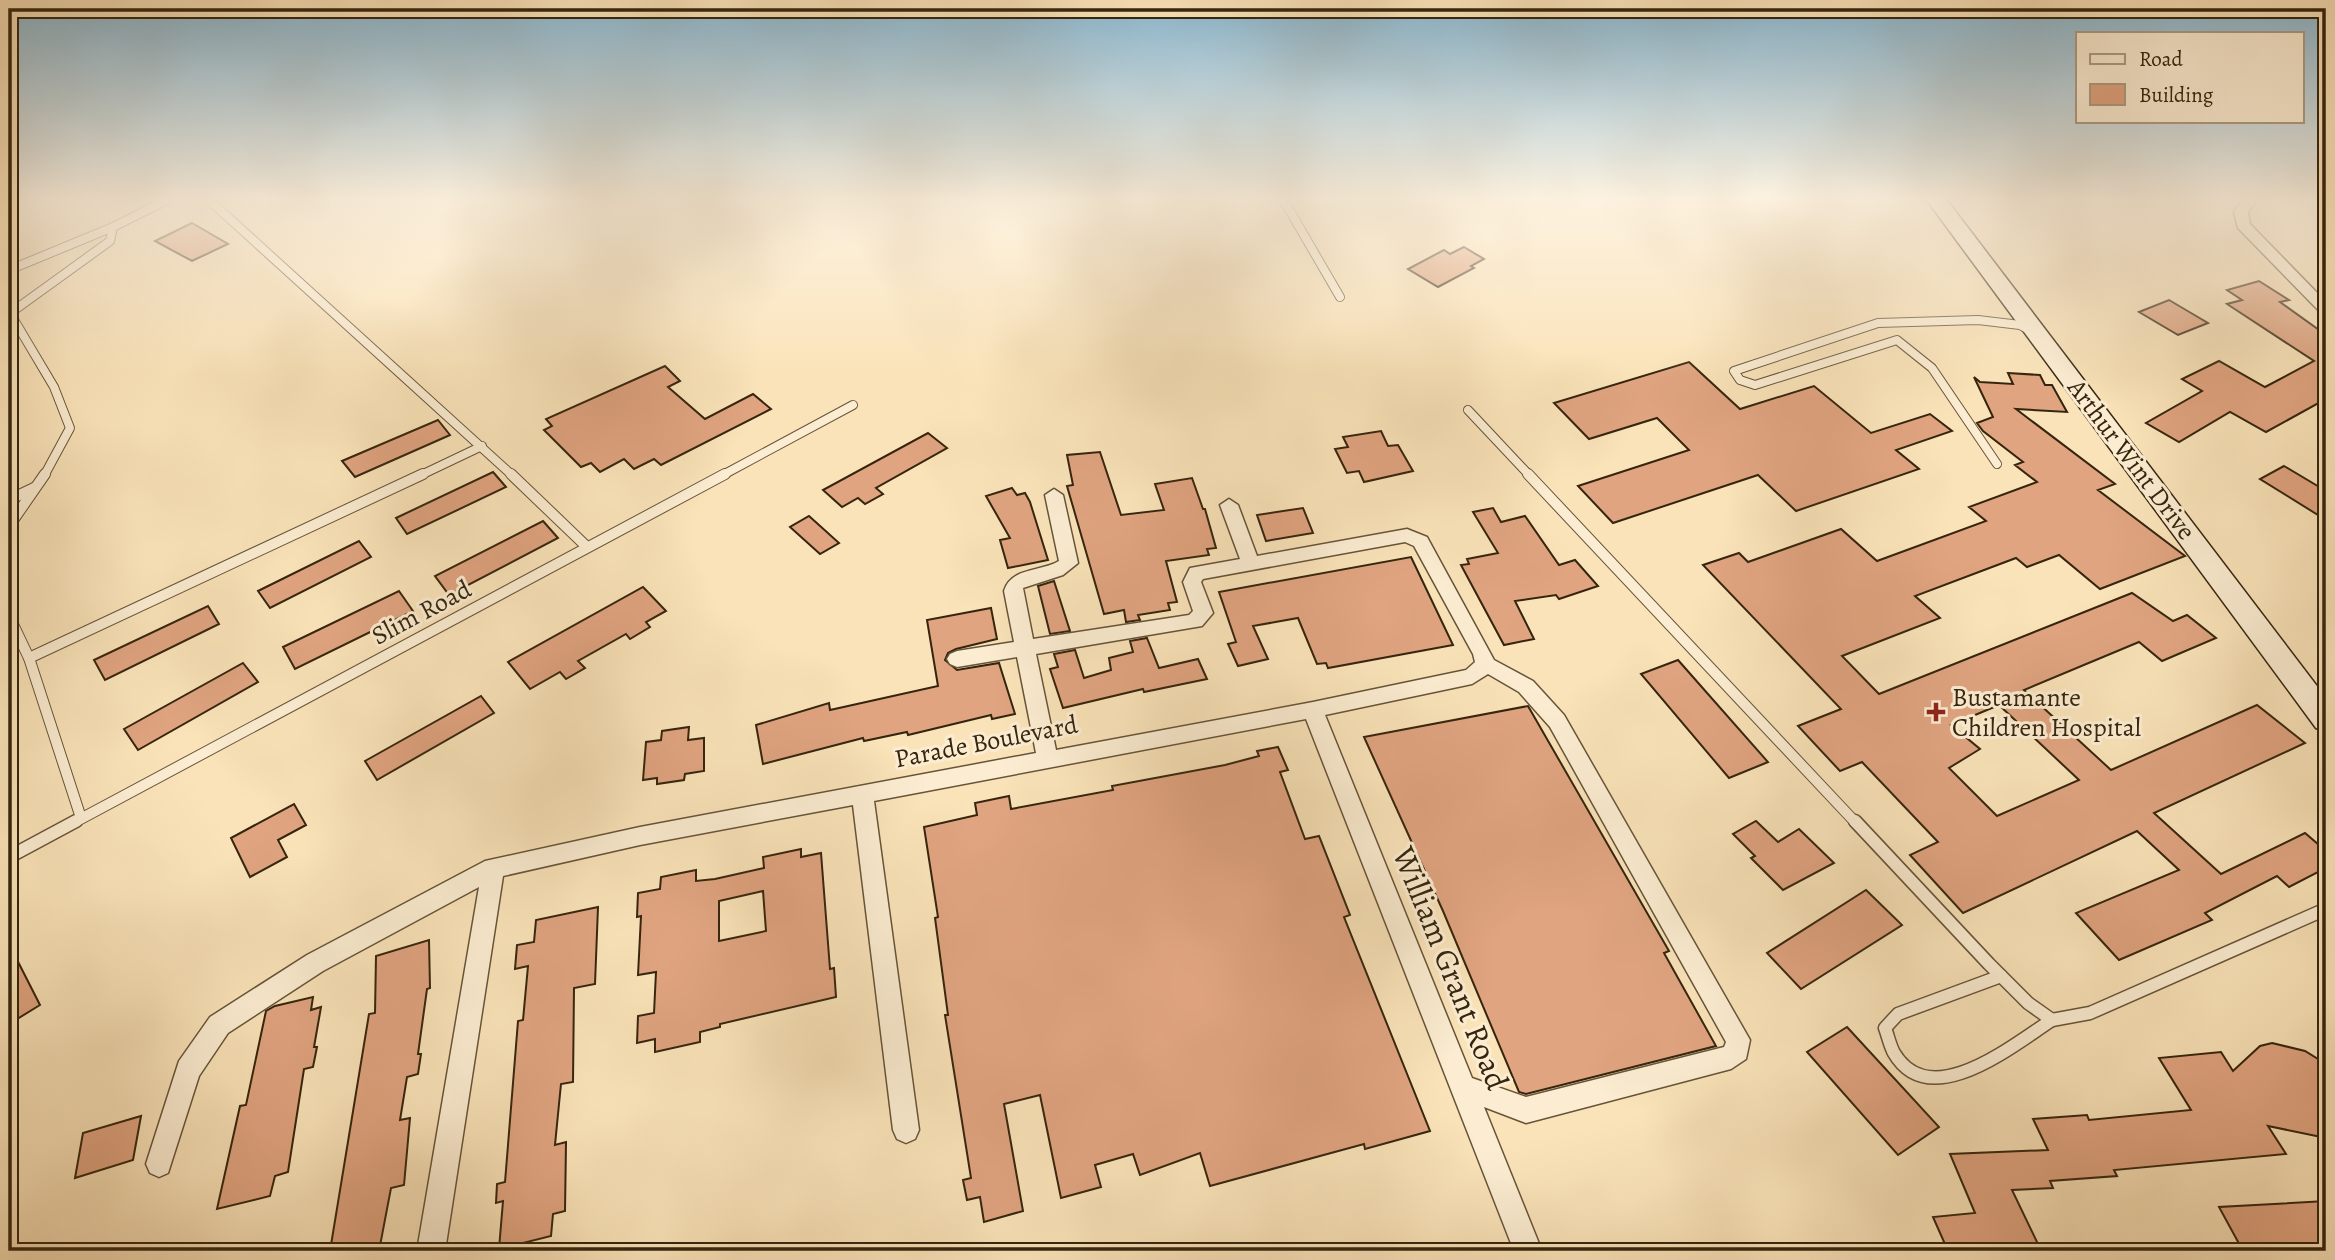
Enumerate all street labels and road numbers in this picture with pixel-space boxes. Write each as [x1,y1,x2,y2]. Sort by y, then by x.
street label: Arthur Wint Drive [2059,371,2204,547]
street label: Slim Road [365,572,477,653]
street label: Parade Boulevard [892,707,1081,776]
street label: William Grant Road [1382,839,1520,1097]

